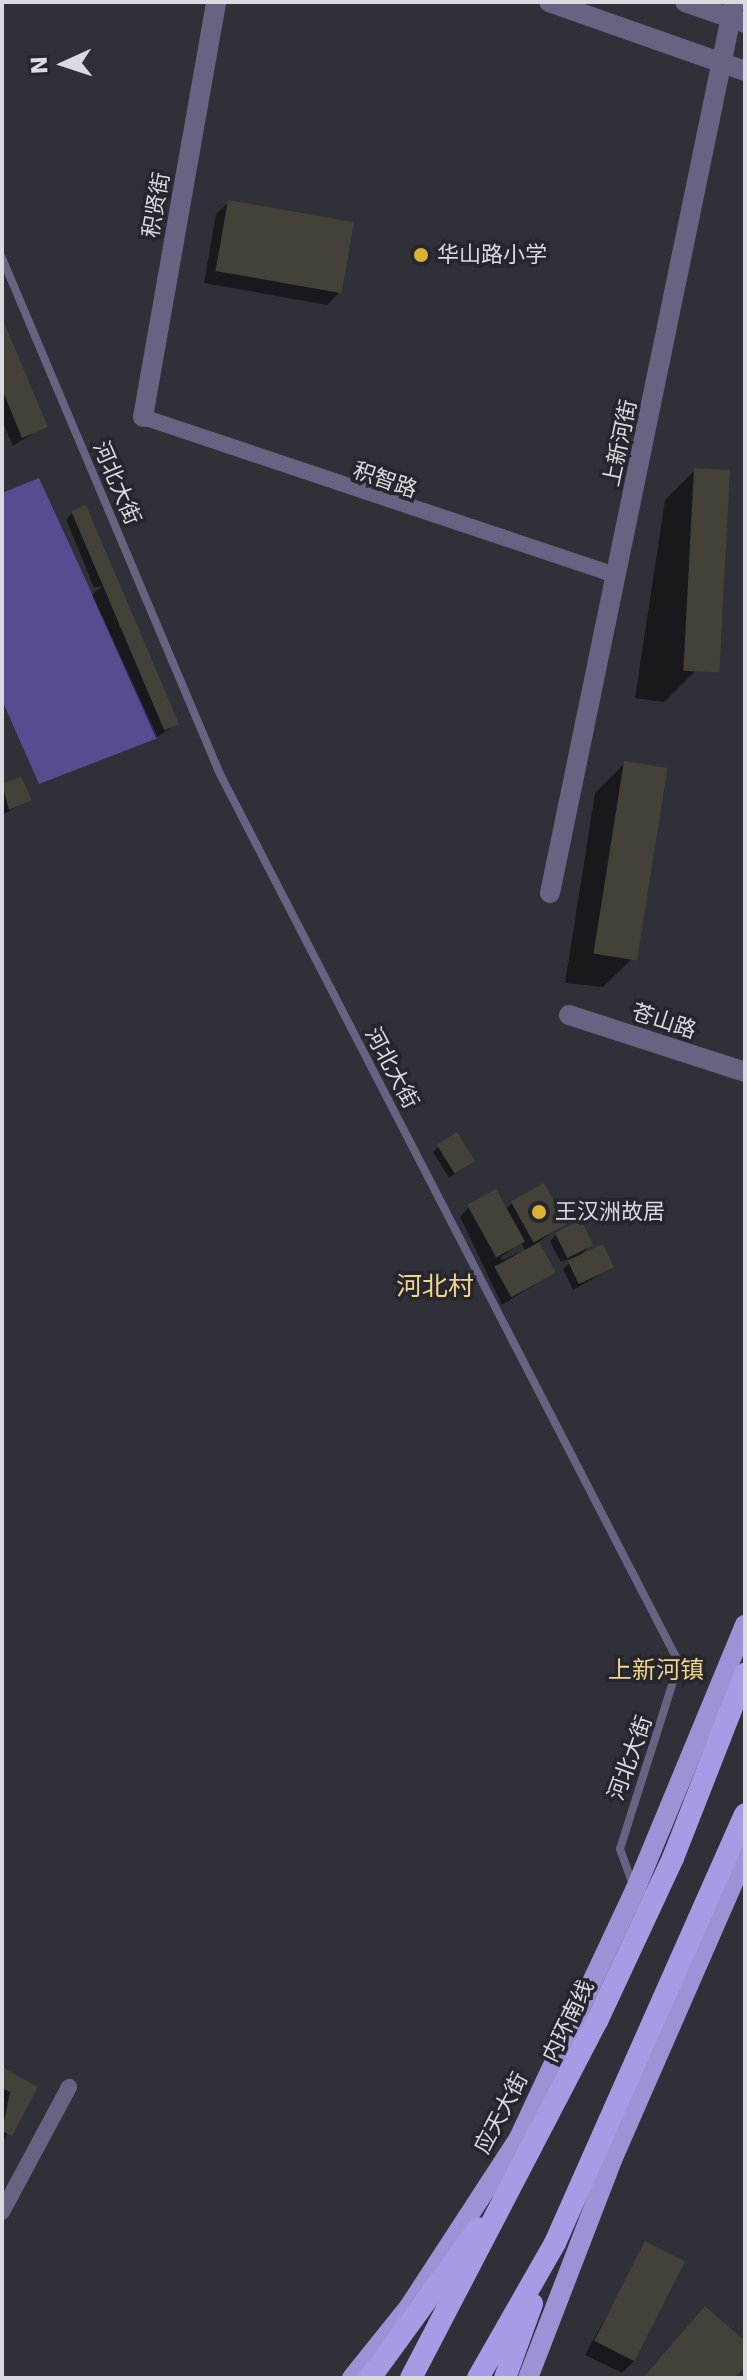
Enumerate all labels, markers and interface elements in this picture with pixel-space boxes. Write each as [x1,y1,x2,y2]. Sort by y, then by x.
north arrow [24,24,104,104]
text: N [27,55,52,75]
street label: 积贤街 [137,170,175,240]
place label: 华山路小学 [437,242,547,268]
marker: 华山路小学 [412,246,430,264]
street label: 上新河街 [598,397,642,489]
street label: 河北大街 [88,437,146,529]
street label: 积智路 [350,457,420,503]
street label: 苍山路 [629,998,699,1044]
street label: 河北大街 [360,1023,424,1113]
place label: 王汉洲故居 [555,1199,665,1225]
marker: 王汉洲故居 [530,1203,548,1221]
district label: 河北村 [396,1271,474,1303]
district label: 上新河镇 [608,1657,704,1685]
street label: 河北大街 [603,1712,657,1804]
street label: 内环南线 [537,1976,599,2066]
street label: 应天大街 [469,2068,533,2158]

